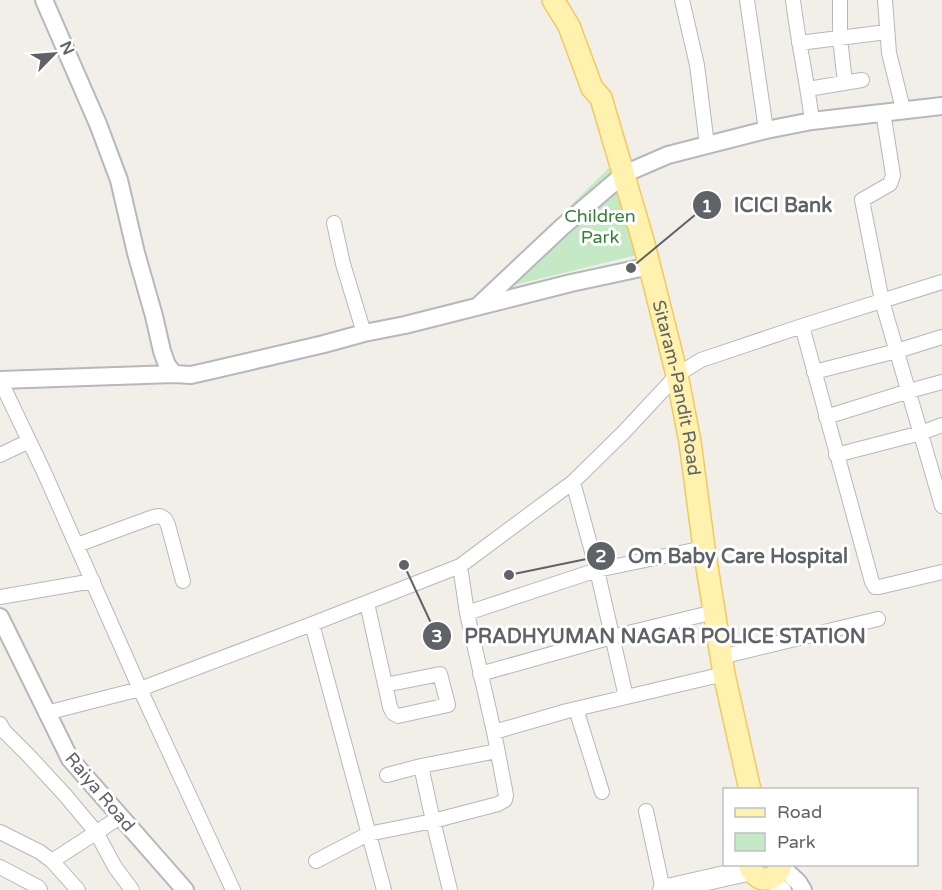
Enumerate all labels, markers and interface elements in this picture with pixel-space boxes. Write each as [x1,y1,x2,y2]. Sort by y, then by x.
north arrow [24,24,84,84]
text: N [55,38,78,58]
callout: ICICI Bank [692,186,844,224]
text: ICICI Bank [734,194,832,218]
text: 1 [701,195,713,217]
park label: Children Park [564,205,636,248]
street label: Sitaram-Pandit Road [648,298,705,477]
callout: Om Baby Care Hospital [586,537,861,575]
text: 2 [595,545,607,567]
text: Om Baby Care Hospital [628,545,848,569]
callout: PRADHYUMAN NAGAR POLICE STATION [422,617,878,655]
text: 3 [431,625,443,647]
text: PRADHYUMAN NAGAR POLICE STATION [464,625,866,649]
street label: Raiya Road [60,748,140,836]
legend [723,788,918,866]
text: Road [777,801,822,823]
text: Park [777,831,816,853]

